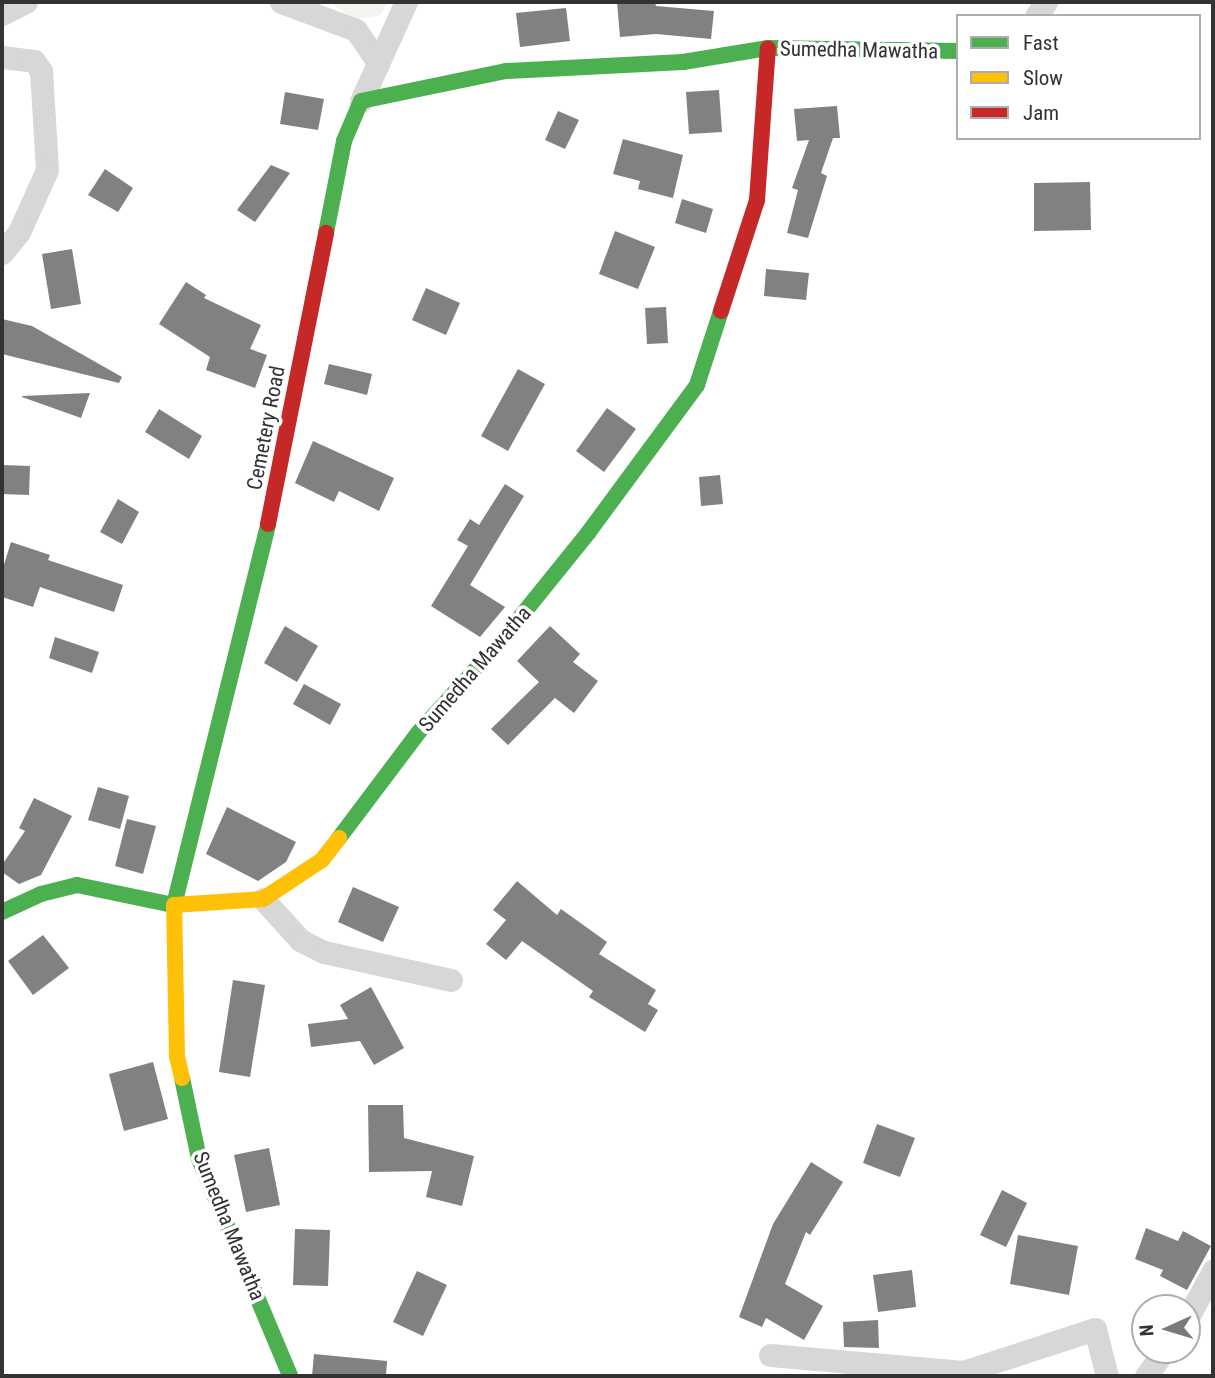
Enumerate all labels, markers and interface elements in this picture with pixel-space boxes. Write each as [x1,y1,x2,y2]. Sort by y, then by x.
legend [956,14,1201,140]
text: Fast [1023,31,1059,55]
street label: Sumedha Mawatha [780,36,938,64]
text: Slow [1023,66,1063,90]
text: Jam [1023,101,1059,125]
street label: Cemetery Road [242,364,290,492]
street label: Sumedha Mawatha [414,601,536,737]
street label: Sumedha Mawatha [188,1148,270,1304]
north arrow [1131,1294,1201,1364]
text: N [1135,1324,1158,1337]

